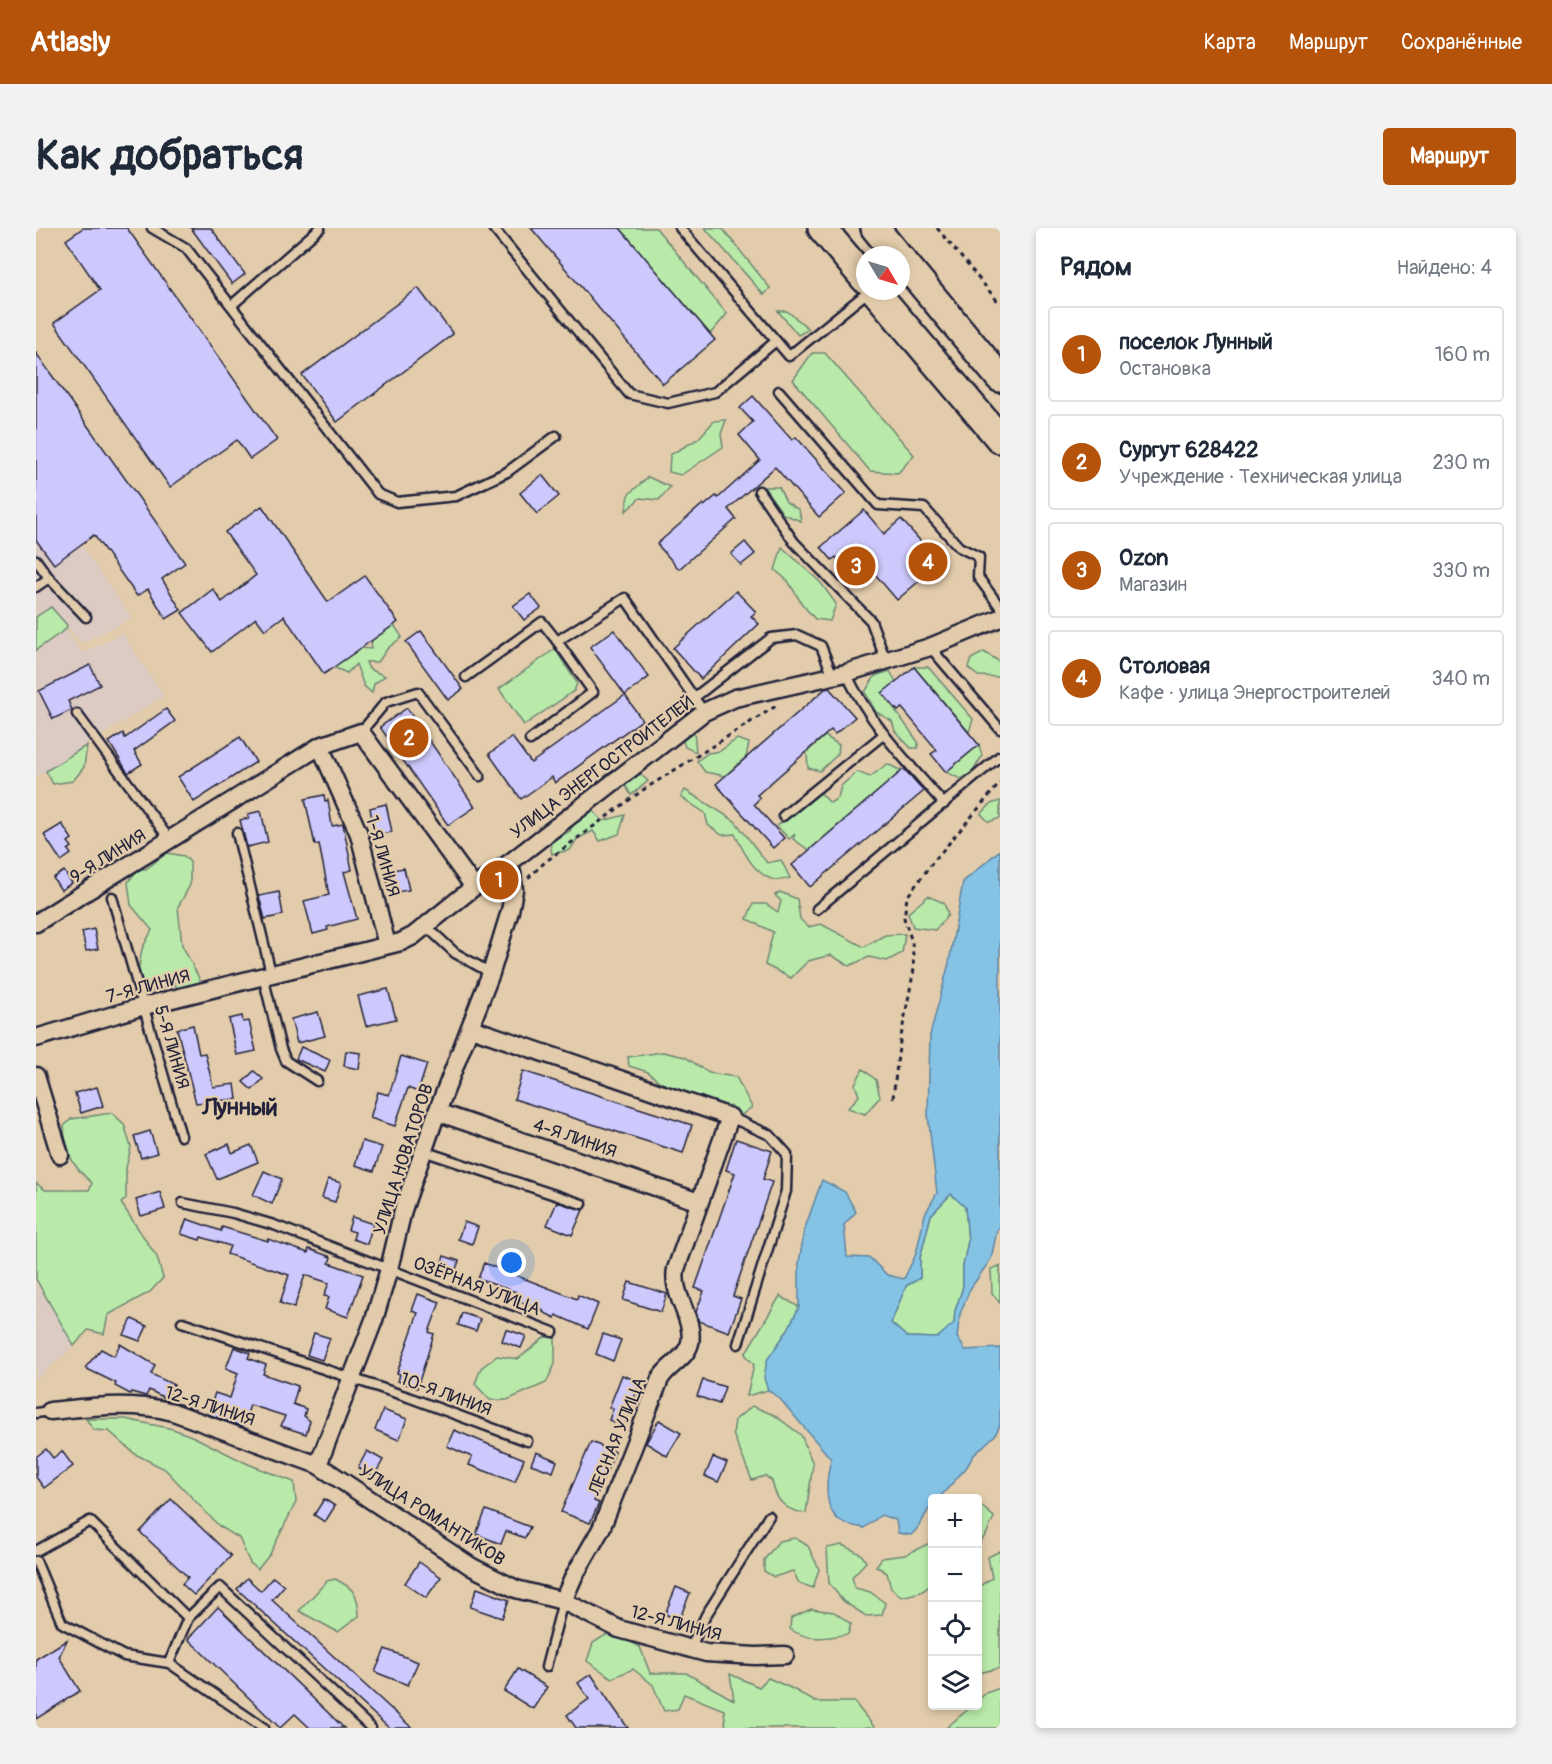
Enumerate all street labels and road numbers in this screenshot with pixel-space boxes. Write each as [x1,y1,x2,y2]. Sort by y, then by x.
street label: УЛИЦА ЭНЕРГОСТРОИТЕЛЕЙ [506,691,699,844]
street label: 1-Я ЛИНИЯ [360,813,405,899]
street label: 9-Я ЛИНИЯ [66,824,151,889]
street label: 7-Я ЛИНИЯ [104,964,193,1009]
street label: 5-Я ЛИНИЯ [149,1003,194,1092]
street label: УЛИЦА НОВАТОРОВ [368,1081,439,1238]
street label: 4-Я ЛИНИЯ [530,1113,620,1163]
street label: ОЗЁРНАЯ УЛИЦА [410,1252,544,1321]
street label: 10-Я ЛИНИЯ [397,1367,495,1422]
street label: ЛЕСНАЯ УЛИЦА [583,1373,652,1500]
street label: 12-Я ЛИНИЯ [162,1381,258,1432]
street label: УЛИЦА РОМАНТИКОВ [354,1459,509,1571]
street label: 12-Я ЛИНИЯ [628,1600,724,1647]

